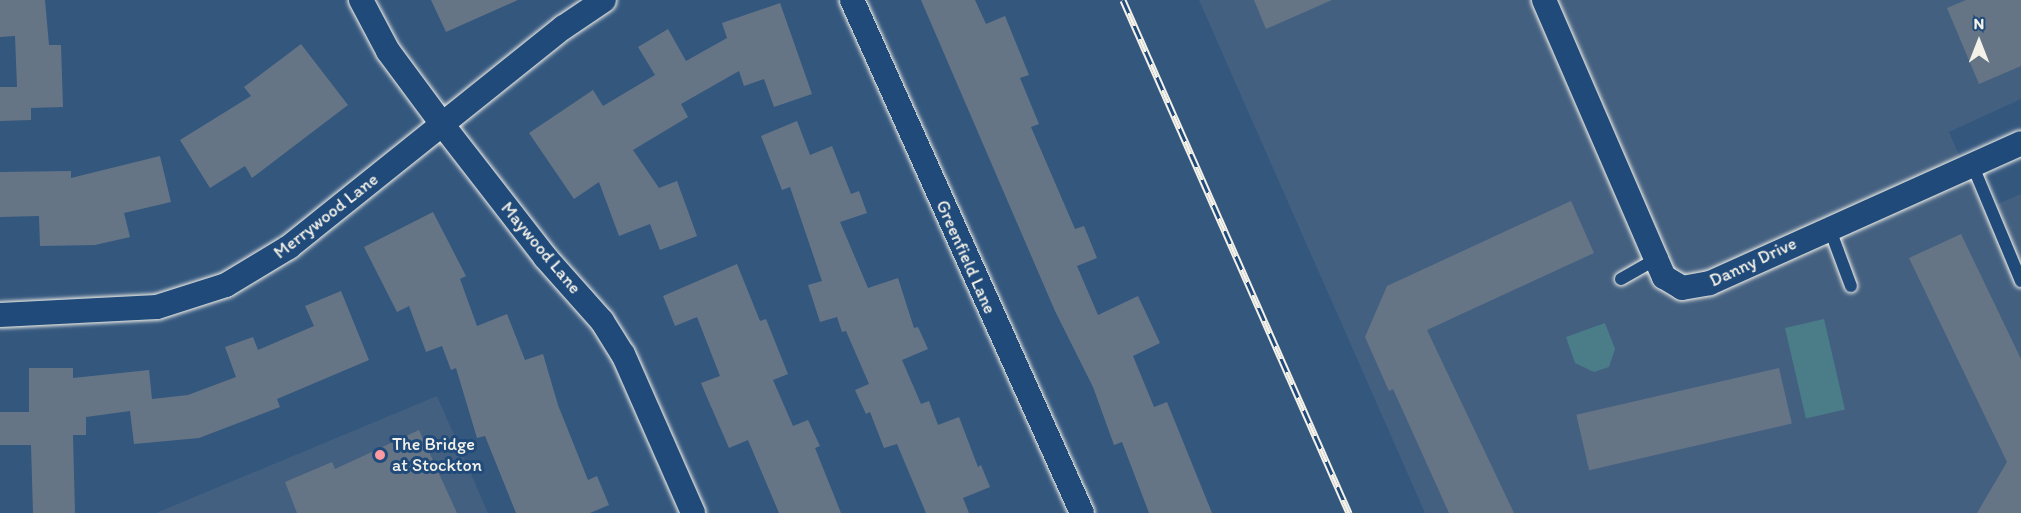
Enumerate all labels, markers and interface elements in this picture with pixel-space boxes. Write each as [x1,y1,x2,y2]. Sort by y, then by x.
north arrow [1949,12,2009,72]
text: N [1974,14,1984,33]
street label: Merrywood Lane [269,169,383,263]
street label: Greenfield Lane [931,197,1001,317]
street label: Maywood Lane [496,198,586,298]
street label: Danny Drive [1706,232,1800,292]
place label: The Bridge at Stockton [392,434,481,476]
marker: The Bridge at Stockton [373,448,387,462]

